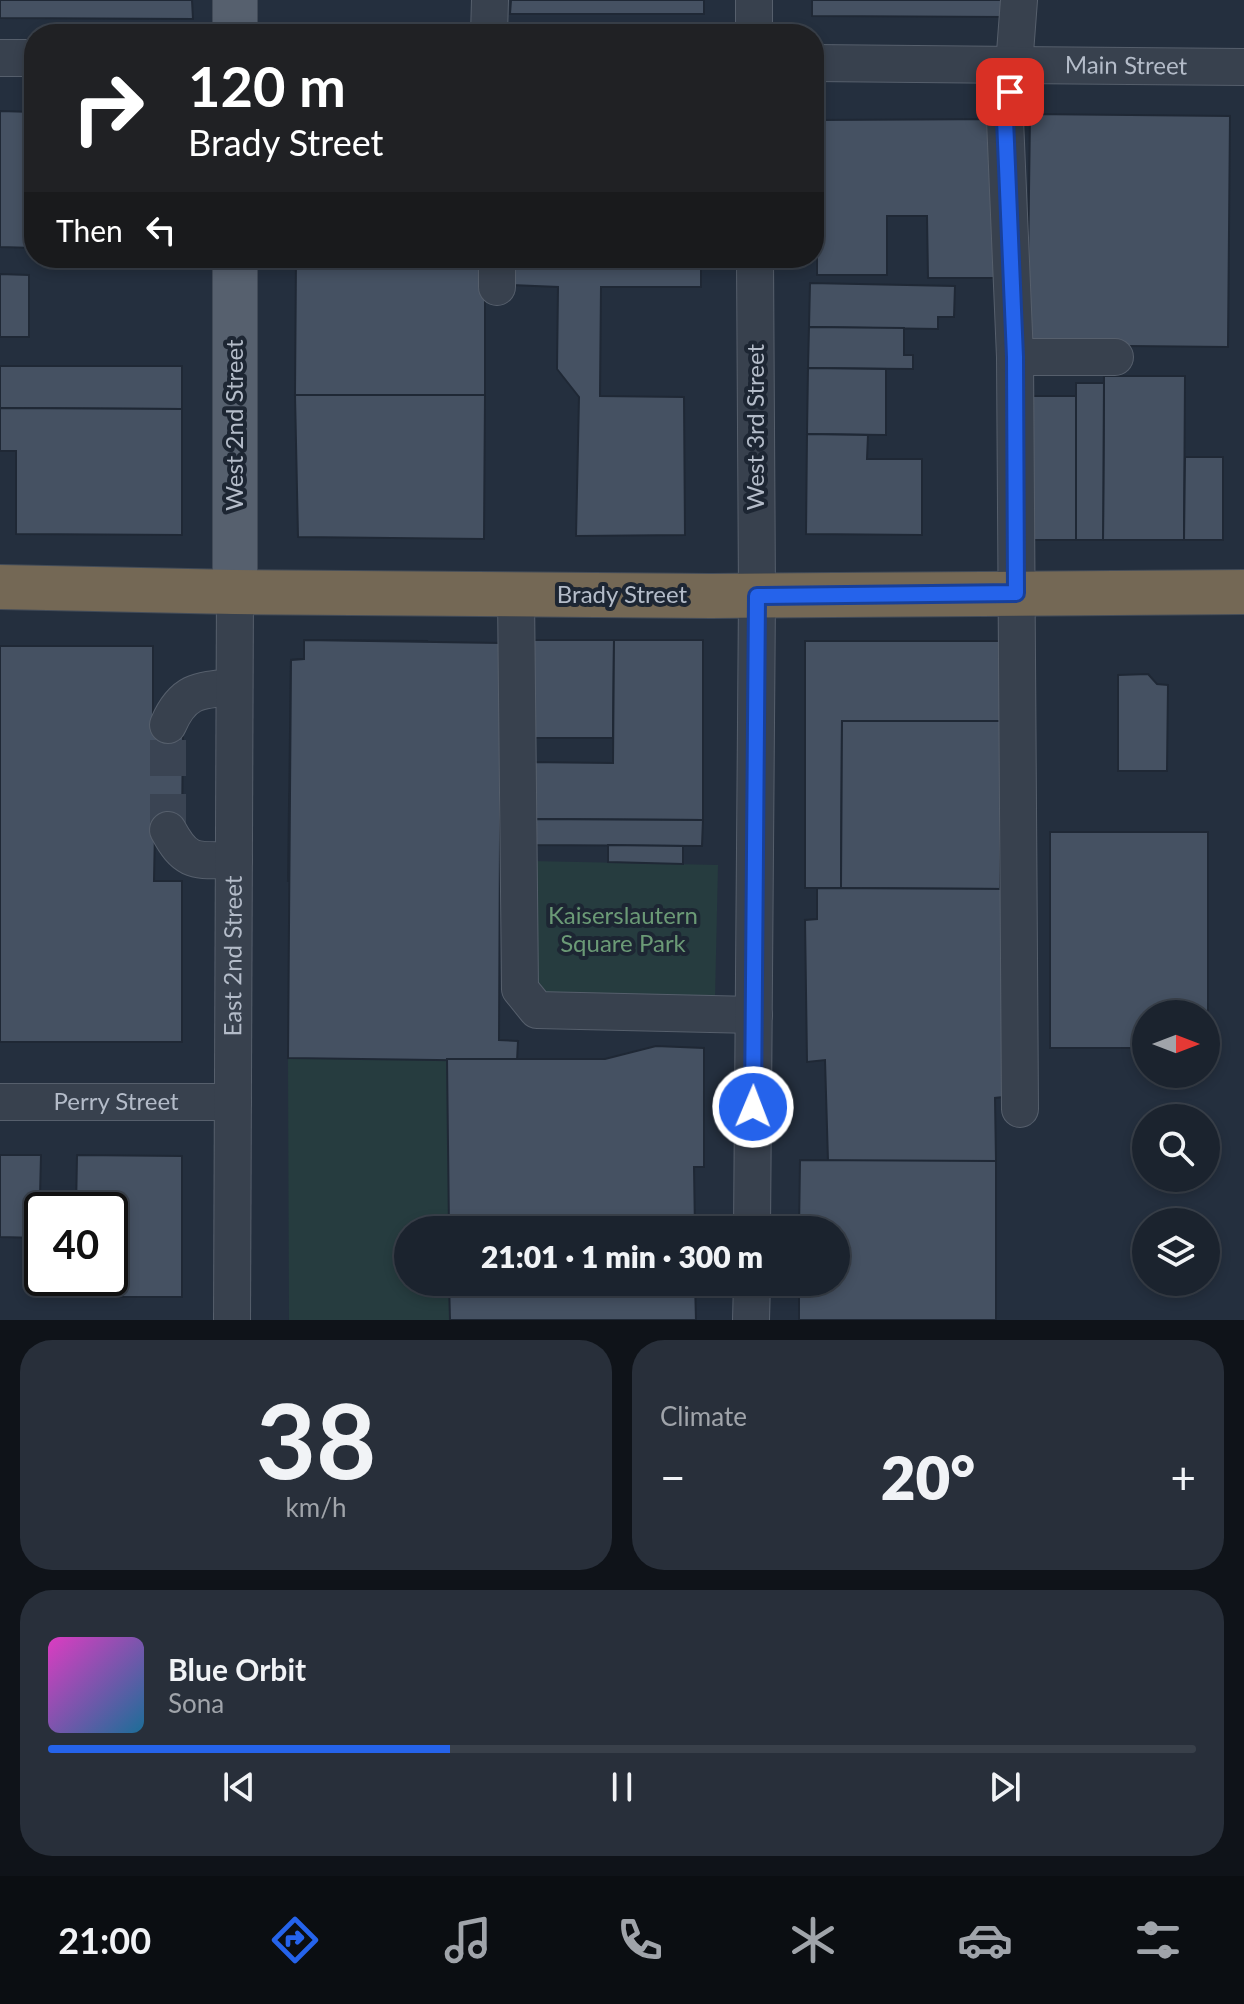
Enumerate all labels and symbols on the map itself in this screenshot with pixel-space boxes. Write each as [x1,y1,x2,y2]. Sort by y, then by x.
street label: Main Street [1065,49,1188,79]
pin [976,58,1044,126]
street label: West 2nd Street [219,339,248,511]
street label: West 3rd Street [740,343,769,510]
street label: Brady Street [557,579,688,608]
street label: East 2nd Street [217,875,247,1037]
park label: Kaiserslautern Square Park [548,900,698,957]
north arrow [1132,1000,1220,1088]
position arrow [711,1065,795,1149]
street label: Perry Street [53,1086,179,1115]
speed limit sign: 40 [24,1192,128,1296]

